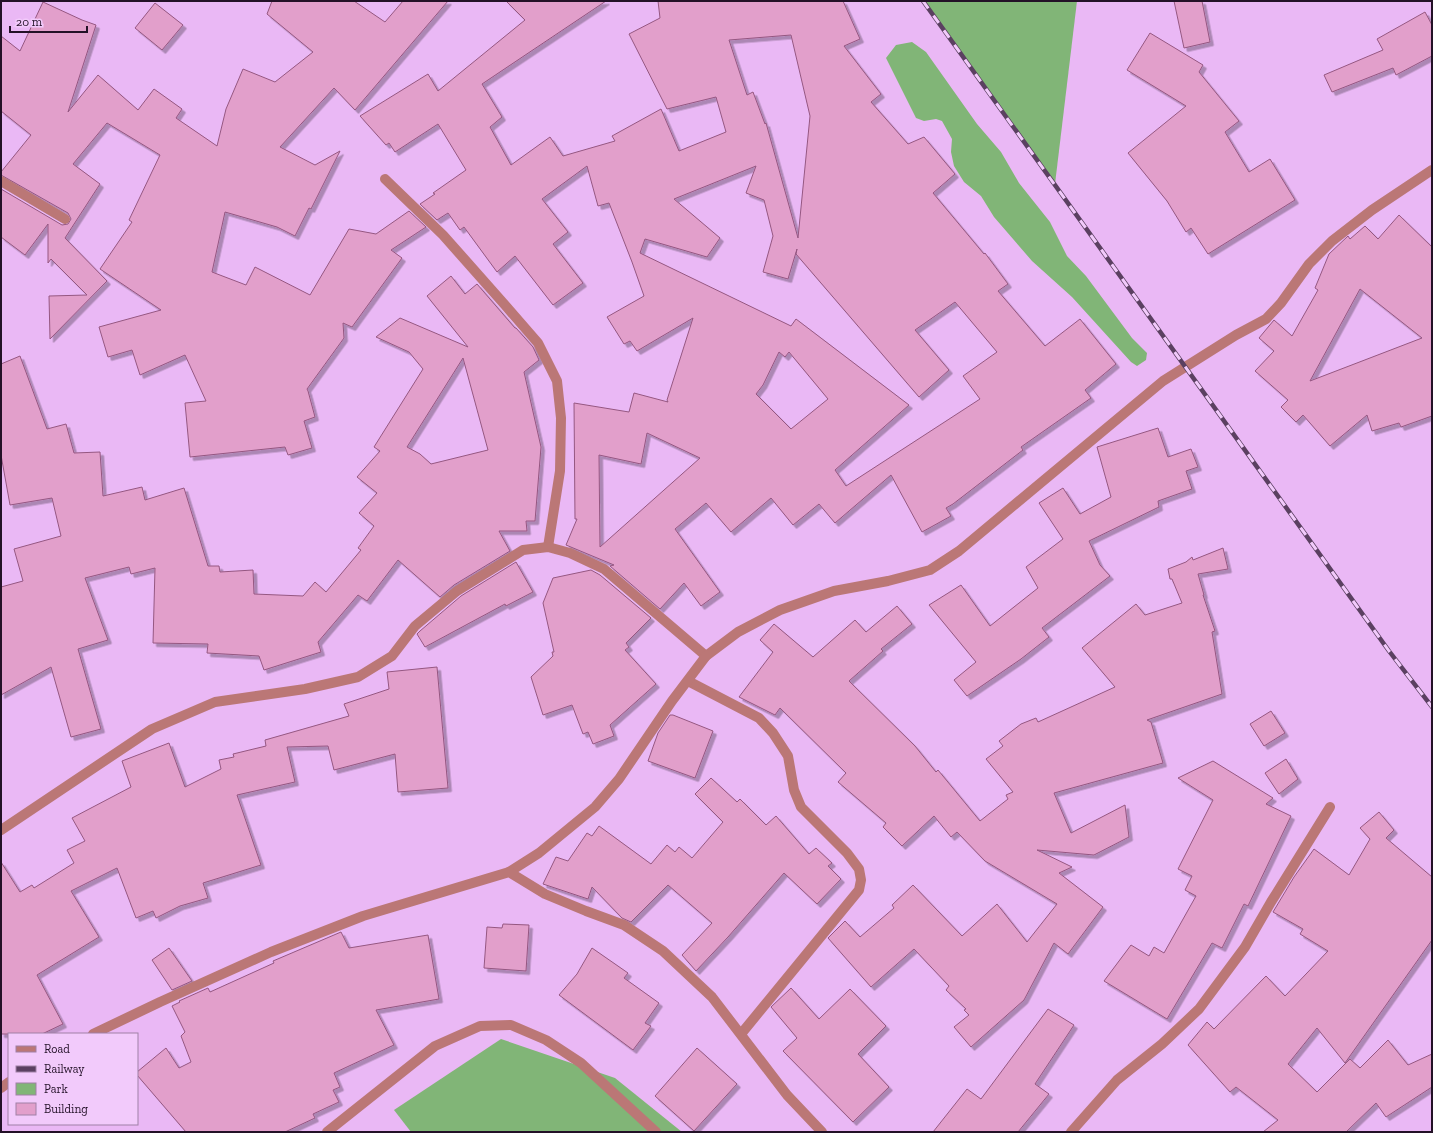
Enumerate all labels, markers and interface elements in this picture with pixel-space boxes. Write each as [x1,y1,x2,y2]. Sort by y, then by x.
scale bar [10,8,87,34]
text: 20 m [16,15,43,29]
legend [8,1033,138,1125]
text: Road [44,1042,70,1056]
text: Railway [44,1062,85,1076]
text: Park [44,1082,69,1096]
text: Building [44,1102,88,1116]

